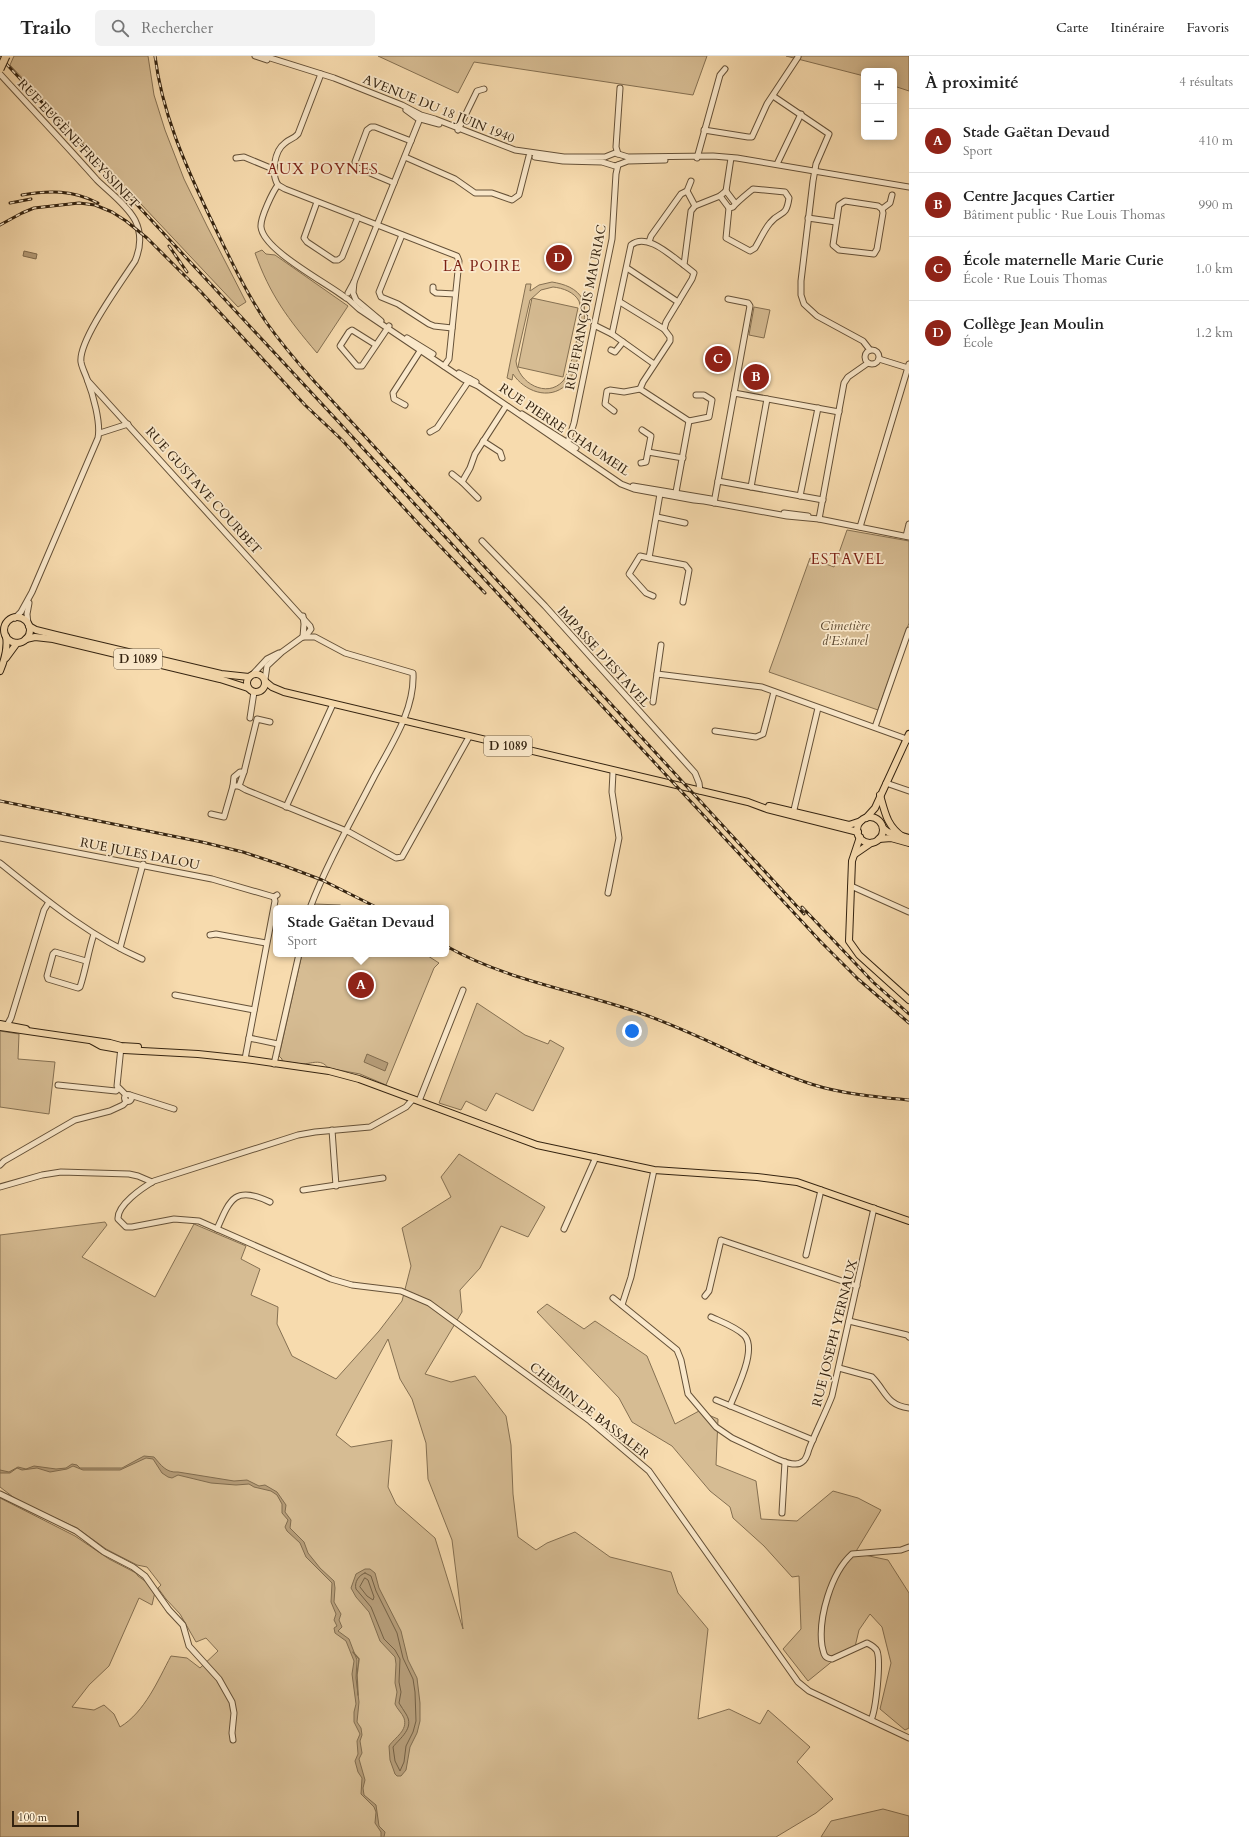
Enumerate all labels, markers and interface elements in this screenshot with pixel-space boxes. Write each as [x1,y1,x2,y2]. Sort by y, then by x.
search box [95,10,375,46]
text: Trailo [20,15,71,41]
icon: search [109,17,131,39]
text: Rechercher [141,18,213,38]
text: Carte [1056,18,1089,37]
text: Itinéraire [1111,18,1165,37]
text: Favoris [1187,18,1229,37]
map controls [861,68,897,140]
button: + [861,68,897,104]
street label: AVENUE DU 18 JUIN 1940 [360,70,517,148]
text: À proximité [925,71,1019,94]
text: 4 résultats [1179,73,1233,91]
street label: RUE EUGÈNE FREYSSINET [13,75,143,213]
button: − [861,104,897,140]
text: Stade Gaëtan Devaud [963,122,1110,142]
text: A [933,132,943,150]
text: 410 m [1199,132,1233,150]
text: Sport [963,142,992,160]
district label: AUX POYNES [267,159,379,179]
text: Centre Jacques Cartier [963,186,1115,206]
text: B [933,196,943,214]
text: 990 m [1199,196,1233,214]
text: Bâtiment public · Rue Louis Thomas [963,206,1165,224]
street label: RUE FRANÇOIS MAURIAC [561,223,611,391]
pin: D [546,243,572,273]
text: École maternelle Marie Curie [963,250,1164,270]
district label: LA POIRE [443,256,521,276]
text: C [933,260,943,278]
text: 1.0 km [1195,260,1233,278]
text: École · Rue Louis Thomas [963,270,1107,288]
text: Collège Jean Moulin [963,314,1104,334]
text: D [932,324,944,342]
text: 1.2 km [1195,324,1233,342]
text: École [963,334,993,352]
pin: C [705,344,731,374]
pin: B [743,362,769,392]
street label: RUE PIERRE CHAUMEIL [496,379,633,480]
street label: RUE GUSTAVE COURBET [141,423,266,559]
district label: ESTAVEL [811,549,885,569]
street label: IMPASSE D'ESTAVEL [553,602,654,711]
park label: Cimetière d'Estavel [820,617,871,650]
road number: D 1089 [114,649,162,669]
road number: D 1089 [484,736,532,756]
street label: RUE JULES DALOU [78,834,202,874]
popup [273,905,449,957]
text: Stade Gaëtan Devaud [288,912,434,932]
text: Sport [288,932,317,950]
pin: A [348,970,374,1000]
your location [622,1021,642,1041]
street label: RUE JOSEPH YERNAUX [808,1257,862,1409]
street label: CHEMIN DE BASSALER [526,1358,653,1463]
scale bar [12,1809,79,1828]
text: 100 m [18,1810,47,1825]

